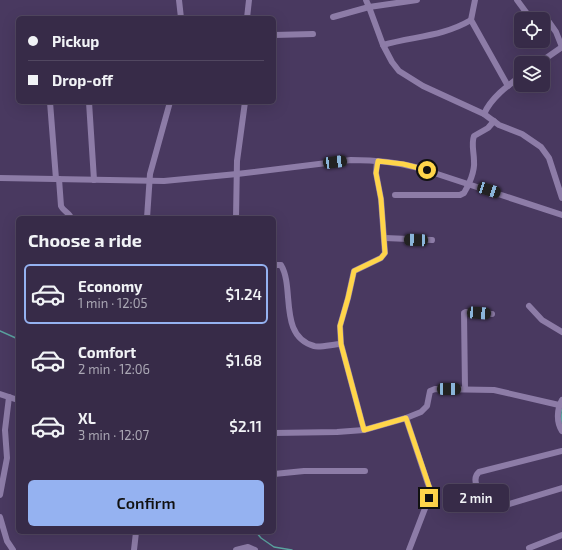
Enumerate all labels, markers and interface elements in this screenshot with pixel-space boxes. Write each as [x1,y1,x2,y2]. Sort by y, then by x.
map controls [514,12,550,92]
button: locate [514,12,550,48]
text: Pickup [52,32,99,50]
button: layers [514,56,550,92]
text: Drop-off [52,71,113,89]
car [322,155,348,169]
route start [418,161,436,179]
car [476,181,502,199]
text: Choose a ride [28,229,142,251]
car [404,234,428,246]
icon: car [30,276,66,312]
text: Economy [78,277,143,295]
text: $1.24 [226,285,262,303]
text: 1 min · 12:05 [78,295,147,311]
car [467,306,491,320]
icon: car [30,342,66,378]
text: Comfort [78,343,136,361]
text: $1.68 [226,351,262,369]
text: 2 min · 12:06 [78,361,150,377]
car [437,383,461,395]
icon: car [30,408,66,444]
text: XL [78,409,96,427]
text: $2.11 [229,417,262,435]
text: 3 min · 12:07 [78,427,149,443]
button: Confirm [28,480,264,526]
callout: 2 min [443,484,509,512]
route end [420,489,438,507]
text: 2 min [460,490,492,506]

